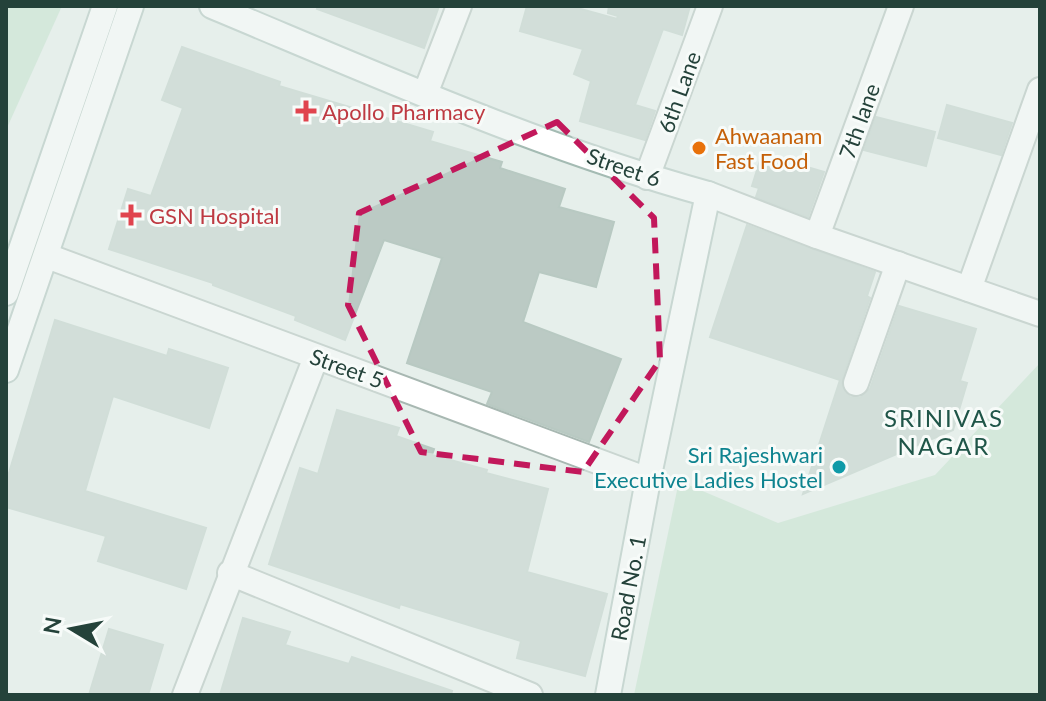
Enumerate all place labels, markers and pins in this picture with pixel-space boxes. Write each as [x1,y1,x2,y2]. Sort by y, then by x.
place label: Apollo Pharmacy [322,98,486,125]
marker: Apollo Pharmacy [297,102,315,120]
place label: Ahwaanam Fast Food [715,122,822,174]
marker: Ahwaanam Fast Food [690,139,708,157]
place label: GSN Hospital [149,202,280,229]
marker: GSN Hospital [120,204,142,226]
place label: Sri Rajeshwari Executive Ladies Hostel [594,441,823,493]
marker: Sri Rajeshwari Executive Ladies Hostel [830,458,848,476]

